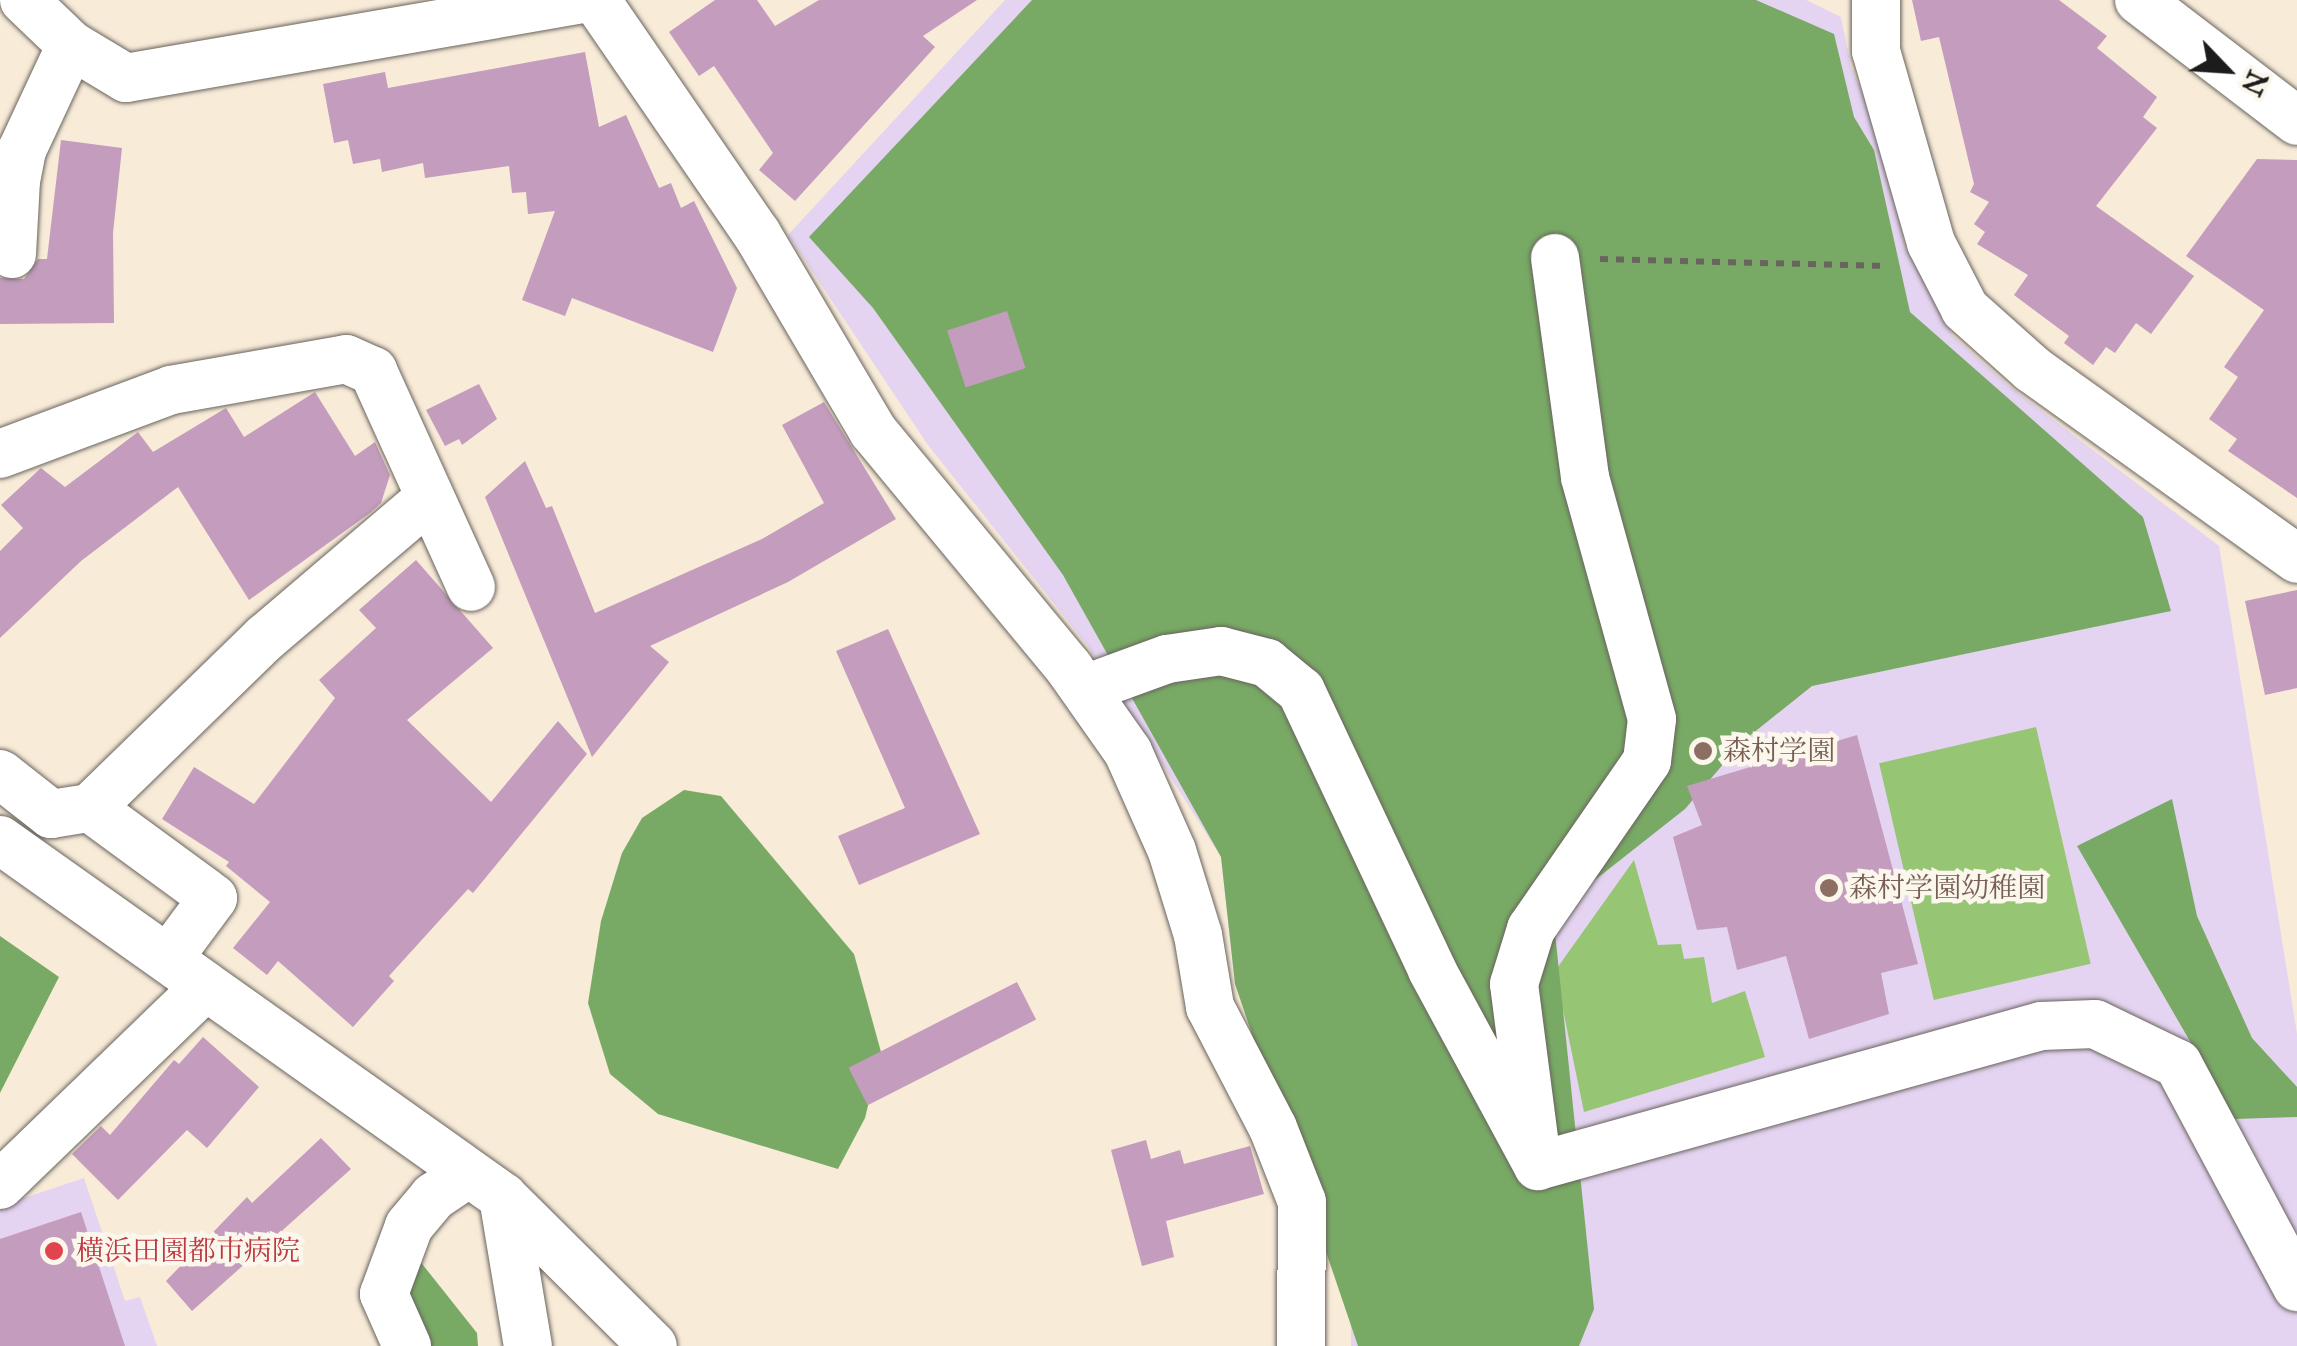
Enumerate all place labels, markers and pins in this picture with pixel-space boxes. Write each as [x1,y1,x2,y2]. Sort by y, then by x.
place label: 森村学園 [1723,734,1835,768]
marker: 森村学園 [1692,740,1714,762]
place label: 森村学園幼稚園 [1849,871,2045,905]
marker: 森村学園幼稚園 [1818,877,1840,899]
place label: 横浜田園都市病院 [76,1234,300,1268]
marker: 横浜田園都市病院 [41,1238,67,1264]

